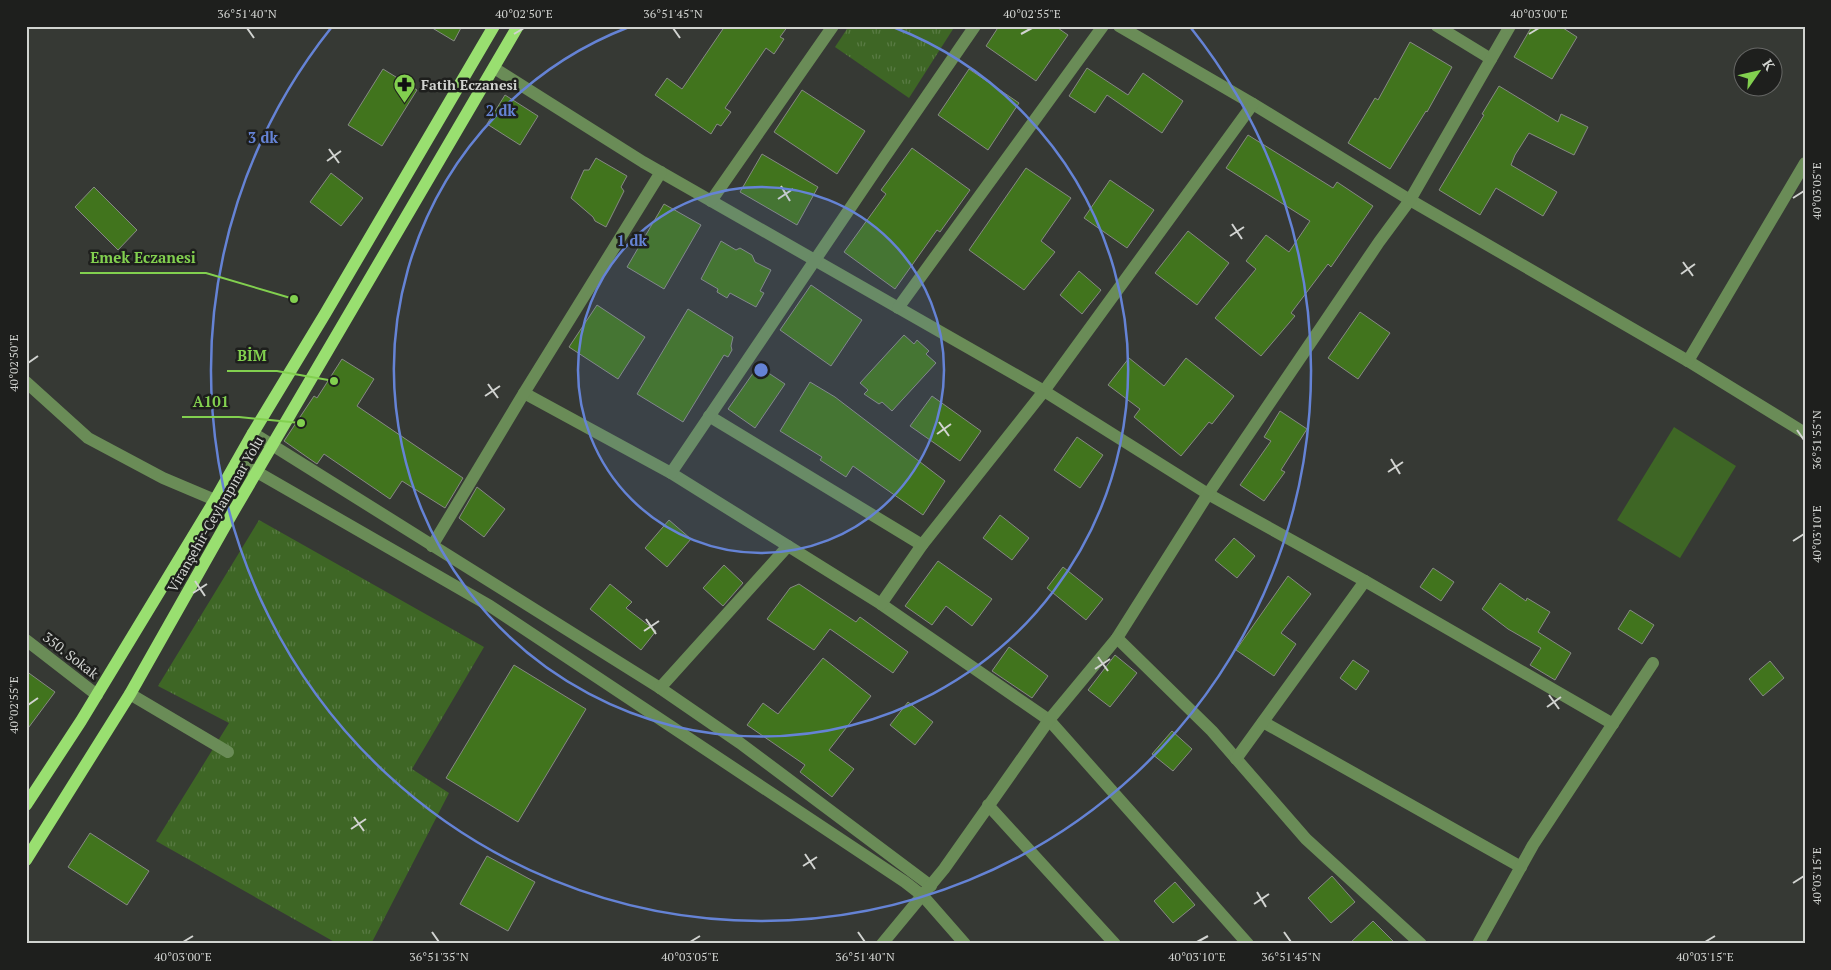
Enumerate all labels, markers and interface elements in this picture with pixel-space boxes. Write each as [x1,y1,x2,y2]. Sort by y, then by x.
text: 36°51'40"N [217,6,277,21]
text: 40°02'50"E [495,6,553,21]
text: 36°51'45"N [643,6,703,21]
text: 40°02'55"E [1003,6,1061,21]
text: 40°03'00"E [1510,6,1568,21]
north arrow [1734,48,1784,98]
text: K [1759,55,1780,74]
pharmacy icon: Fatih Eczanesi [393,72,417,103]
place label: Fatih Eczanesi [421,75,518,94]
text: 2 dk [486,100,516,120]
text: 3 dk [248,127,278,147]
text: 40°03'05"E [1809,162,1824,220]
text: 1 dk [617,230,647,250]
callout: Emek Eczanesi [80,243,206,273]
text: Emek Eczanesi [90,247,196,267]
text: 40°02'50"E [6,334,21,392]
callout: BİM [227,341,277,371]
text: BİM [237,345,267,365]
centre of rings [752,361,770,379]
callout: A101 [182,387,239,417]
text: A101 [193,391,229,411]
text: 36°51'55"N [1809,410,1824,470]
street label: Viranşehir-Ceylanpınar Yolu [162,432,268,596]
text: 40°03'10"E [1809,505,1824,563]
street label: 350. Sokak [39,627,103,683]
text: 40°02'55"E [6,676,21,734]
text: 40°03'15"E [1809,847,1824,905]
text: 40°03'00"E [154,949,212,964]
text: 36°51'35"N [409,949,469,964]
text: 40°03'05"E [661,949,719,964]
text: 36°51'40"N [835,949,895,964]
text: 40°03'10"E [1168,949,1226,964]
text: 36°51'45"N [1261,949,1321,964]
text: 40°03'15"E [1676,949,1734,964]

